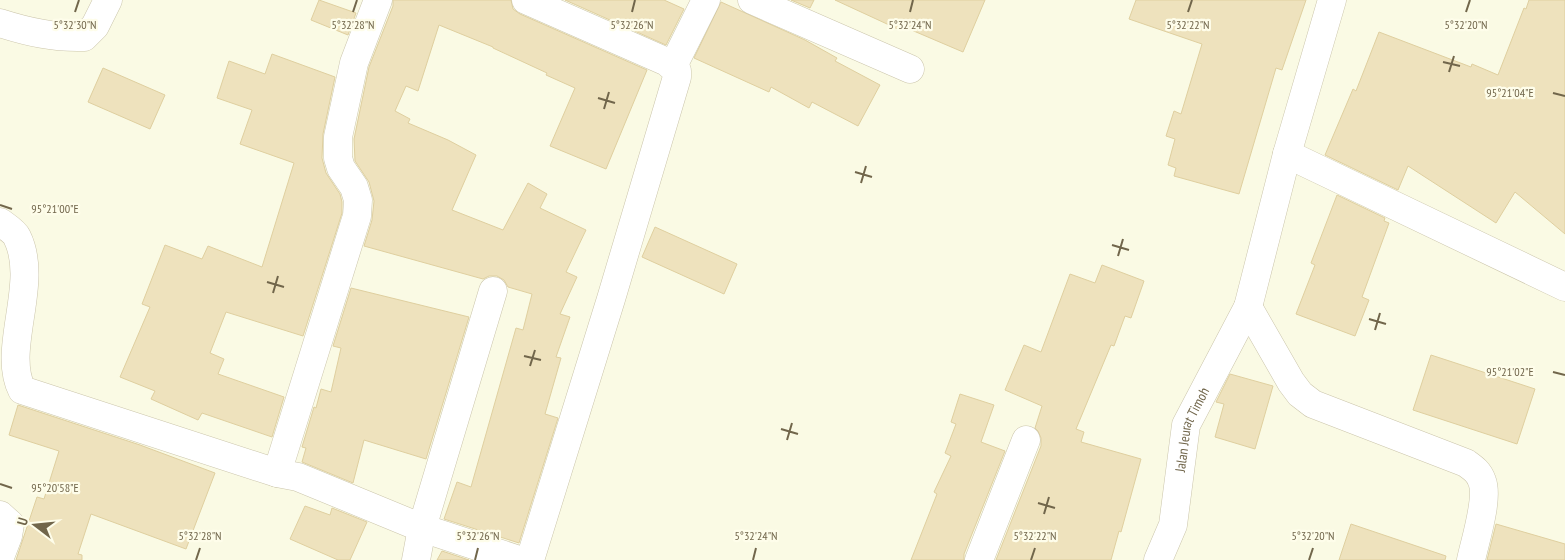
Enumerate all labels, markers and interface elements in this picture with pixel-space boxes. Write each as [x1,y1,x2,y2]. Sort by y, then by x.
text: 5°32'30"N [53,17,97,32]
text: 5°32'28"N [331,17,375,32]
text: 5°32'26"N [610,17,654,32]
text: 5°32'24"N [888,17,932,32]
text: 5°32'22"N [1166,17,1210,32]
text: 5°32'20"N [1444,17,1488,32]
text: 95°21'04"E [1486,85,1534,100]
text: 95°21'00"E [31,201,79,216]
text: 95°21'02"E [1486,364,1534,379]
street label: Jalan Jeurat Timoh [1171,384,1213,474]
text: 95°20'58"E [31,480,79,495]
north arrow [10,500,60,550]
text: U [13,515,32,527]
text: 5°32'28"N [178,528,222,543]
text: 5°32'26"N [456,528,500,543]
text: 5°32'24"N [734,528,778,543]
text: 5°32'22"N [1013,528,1057,543]
text: 5°32'20"N [1291,528,1335,543]

